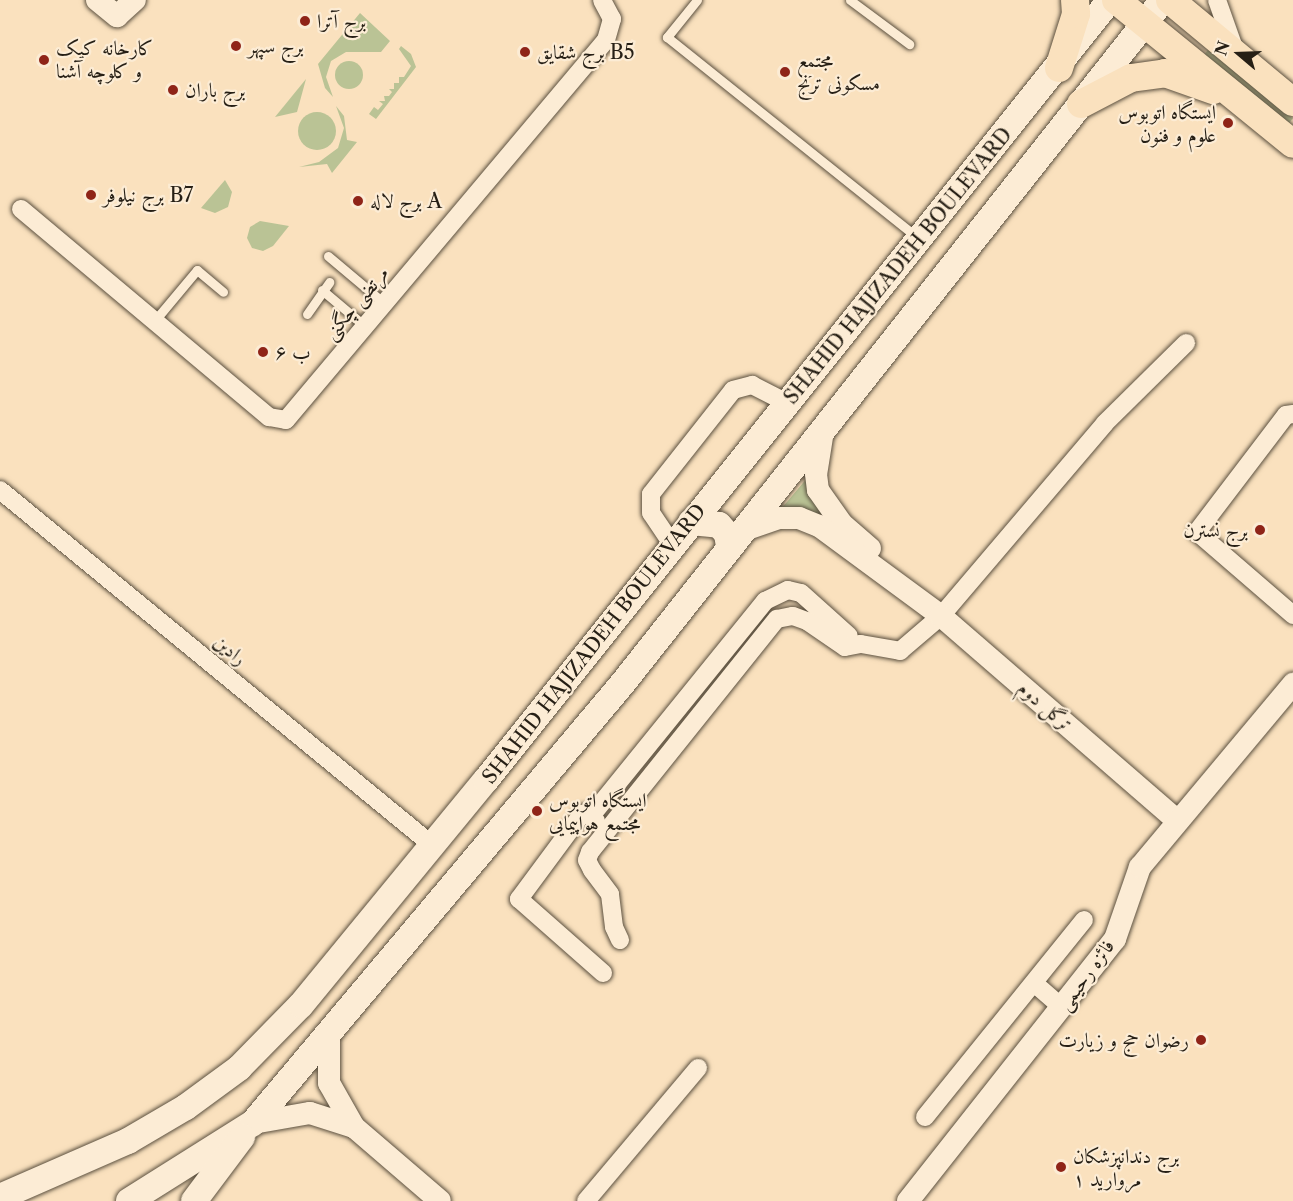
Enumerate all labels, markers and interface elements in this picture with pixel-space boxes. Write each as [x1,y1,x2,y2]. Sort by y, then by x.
place label: برج آترا [317,9,366,33]
marker: برج آترا [298,14,312,28]
north arrow [1209,24,1269,84]
place label: برج سپهر [248,34,303,58]
place label: کارخانه کیک و کلوچه آشنا [56,36,154,83]
text: N [1210,38,1234,58]
marker: برج سپهر [229,39,243,53]
place label: برج شقایق B5 [537,40,635,64]
marker: برج شقایق B5 [518,45,532,59]
place label: مجتمع مسکونی ترنج [797,48,880,95]
marker: کارخانه کیک و کلوچه آشنا [37,53,51,67]
marker: مجتمع مسکونی ترنج [778,65,792,79]
place label: برج باران [185,78,245,102]
marker: برج باران [166,83,180,97]
place label: ایستگاه اتوبوس علوم و فنون [1118,100,1216,147]
marker: ایستگاه اتوبوس علوم و فنون [1221,116,1235,130]
street label: SHAHID HAJIZADEH BOULEVARD [779,123,1017,409]
place label: برج نیلوفر B7 [103,183,193,207]
marker: برج نیلوفر B7 [84,188,98,202]
place label: برج لاله A [370,189,442,213]
marker: برج لاله A [351,194,365,208]
street label: مرتضی چگنی [318,261,394,345]
place label: ب ۶ [275,340,311,364]
marker: ب ۶ [256,345,270,359]
street label: SHAHID HAJIZADEH BOULEVARD [477,499,711,789]
place label: برج نسترن [1183,518,1248,542]
marker: برج نسترن [1253,523,1267,537]
street label: رادین [209,630,251,670]
street label: ترگل دوم [1013,676,1077,736]
place label: ایستگاه اتوبوس مجتمع هواپیمایی [549,788,647,835]
marker: ایستگاه اتوبوس مجتمع هواپیمایی [530,804,544,818]
street label: فائزه رحیمی [1052,935,1120,1015]
place label: رضوان حج و زیارت [1058,1028,1189,1052]
marker: رضوان حج و زیارت [1194,1033,1208,1047]
place label: برج دندانپزشکان مروارید ۱ [1073,1144,1179,1191]
marker: برج دندانپزشکان مروارید ۱ [1054,1160,1068,1174]

